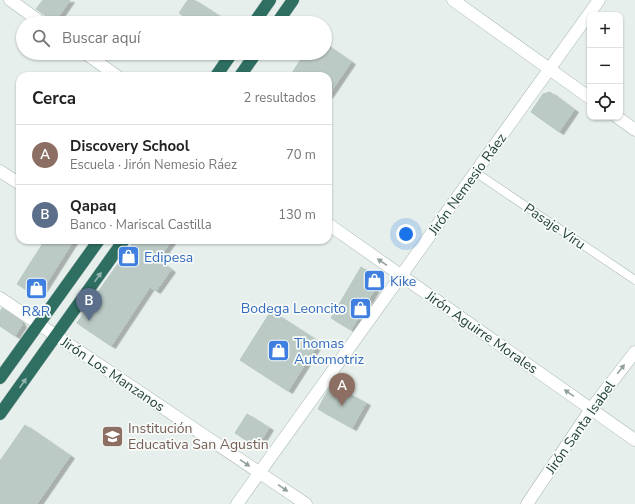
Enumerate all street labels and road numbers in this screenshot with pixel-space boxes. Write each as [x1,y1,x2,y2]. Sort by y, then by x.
street label: Jirón Nemesio Ráez [423,129,511,240]
street label: Pasaje Viru [520,199,589,254]
street label: Jirón Aguirre Morales [421,286,542,378]
street label: Jirón Los Manzanos [56,332,169,416]
street label: Jirón Santa Isabel [541,376,620,478]

